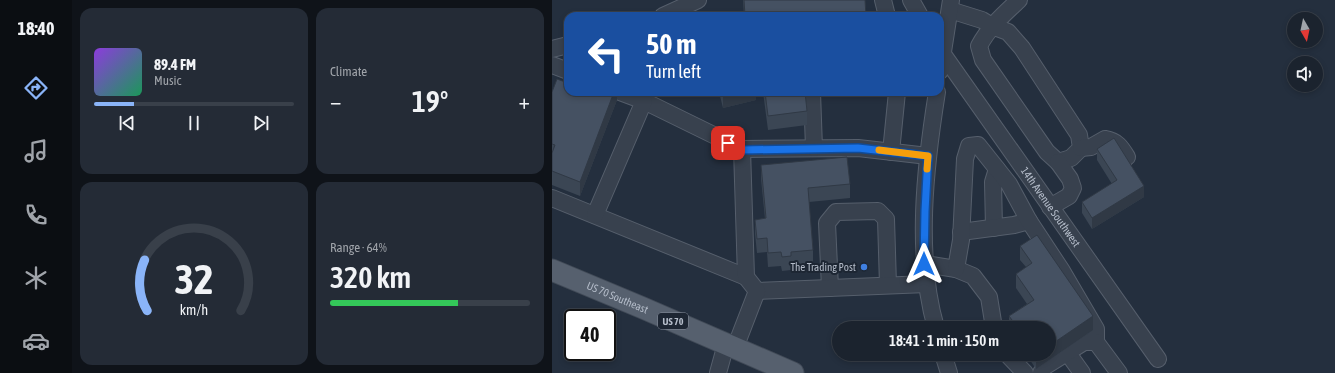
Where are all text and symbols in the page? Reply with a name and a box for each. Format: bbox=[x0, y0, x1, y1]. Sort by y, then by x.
north arrow bbox=[1287, 12, 1323, 48]
map controls bbox=[1287, 12, 1323, 92]
text: 18:40 bbox=[17, 18, 55, 39]
icon: left bbox=[580, 28, 632, 80]
text: 50 m bbox=[646, 28, 696, 60]
text: 89.4 FM bbox=[154, 56, 196, 73]
button: sound bbox=[1287, 56, 1323, 92]
text: Turn left bbox=[646, 61, 701, 82]
text: Climate bbox=[330, 64, 367, 79]
text: Music bbox=[154, 73, 181, 88]
icon: directions bbox=[22, 74, 50, 102]
text: 19° bbox=[412, 84, 448, 118]
text: − bbox=[330, 88, 341, 114]
text: + bbox=[519, 88, 530, 114]
icon: previous bbox=[116, 112, 138, 134]
icon: pause bbox=[183, 112, 205, 134]
icon: next bbox=[250, 112, 272, 134]
pin bbox=[711, 126, 745, 160]
icon: arrive bbox=[717, 132, 739, 154]
icon: music bbox=[22, 137, 50, 165]
street label: 14th Avenue Southwest bbox=[1019, 165, 1083, 249]
icon: phone bbox=[22, 201, 50, 229]
text: Range · 64% bbox=[330, 240, 387, 255]
position arrow bbox=[903, 243, 945, 285]
text: 32 bbox=[174, 255, 214, 303]
text: 320 km bbox=[330, 260, 411, 294]
place label: The Trading Post bbox=[790, 261, 856, 273]
marker: The Trading Post bbox=[859, 262, 869, 272]
icon: climate bbox=[22, 264, 50, 292]
street label: US 70 Southeast bbox=[585, 279, 650, 316]
text: km/h bbox=[180, 302, 208, 318]
speed limit sign: 40 bbox=[564, 309, 616, 361]
road number: US 70 bbox=[658, 313, 688, 329]
icon: car bbox=[22, 327, 50, 355]
text: 18:41 · 1 min · 150 m bbox=[889, 332, 999, 349]

